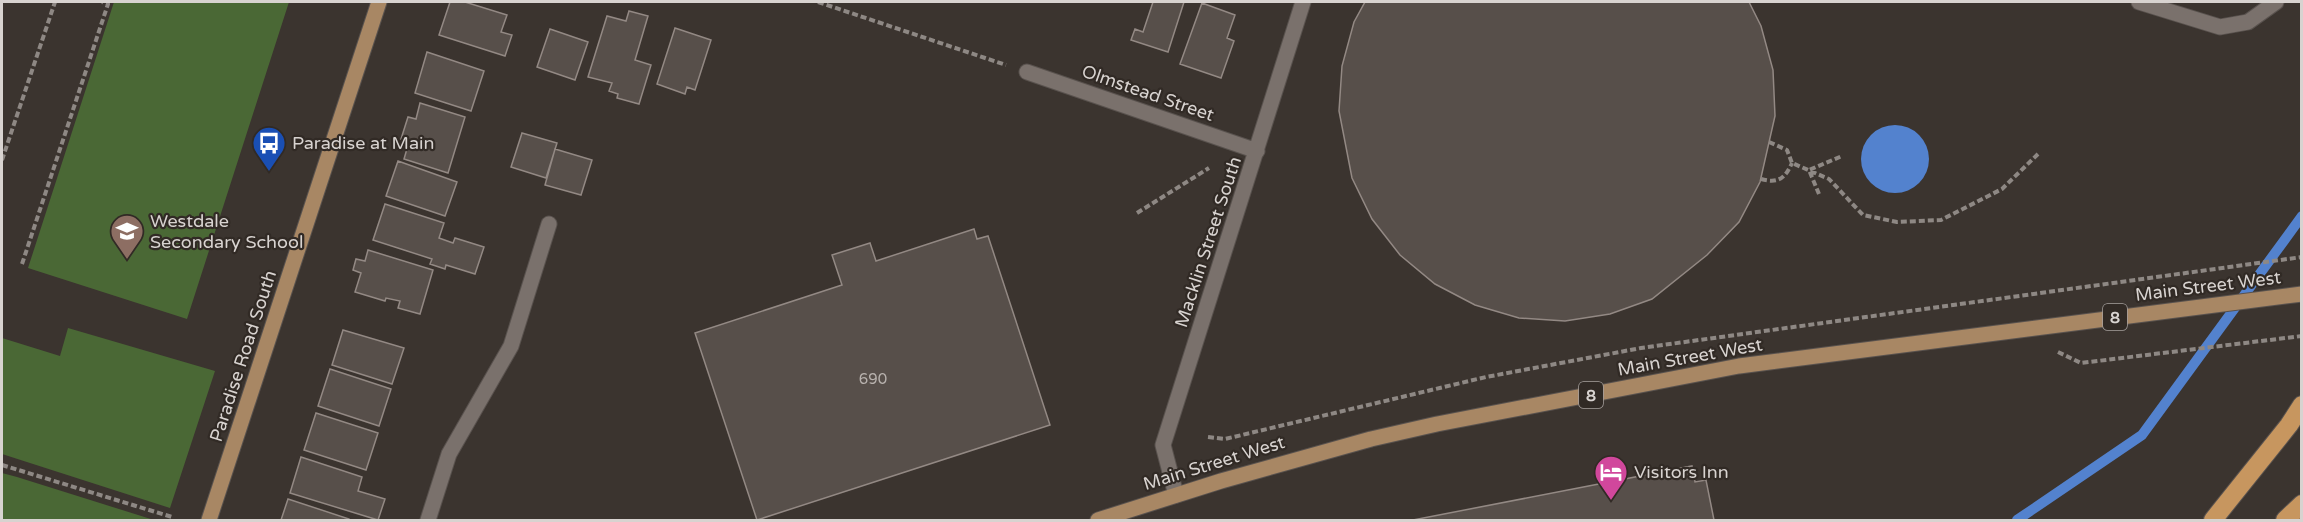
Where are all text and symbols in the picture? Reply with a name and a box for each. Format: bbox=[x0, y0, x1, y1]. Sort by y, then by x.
street label: Olmstead Street bbox=[1079, 60, 1217, 126]
bus stop icon: Paradise at Main bbox=[251, 125, 287, 172]
place label: Paradise at Main bbox=[292, 132, 435, 154]
street label: Macklin Street South bbox=[1170, 154, 1246, 330]
place label: Westdale Secondary School bbox=[150, 210, 303, 253]
school or university icon: Westdale Secondary School bbox=[109, 213, 145, 260]
street label: Main Street West bbox=[2134, 266, 2282, 306]
street label: Paradise Road South bbox=[205, 268, 281, 444]
road number: 8 bbox=[2103, 304, 2127, 330]
street label: Main Street West bbox=[1616, 333, 1764, 381]
house number: 690 bbox=[859, 370, 887, 388]
road number: 8 bbox=[1579, 382, 1603, 408]
street label: Main Street West bbox=[1141, 431, 1288, 495]
hotel icon: Visitors Inn bbox=[1593, 454, 1629, 501]
place label: Visitors Inn bbox=[1634, 461, 1729, 483]

